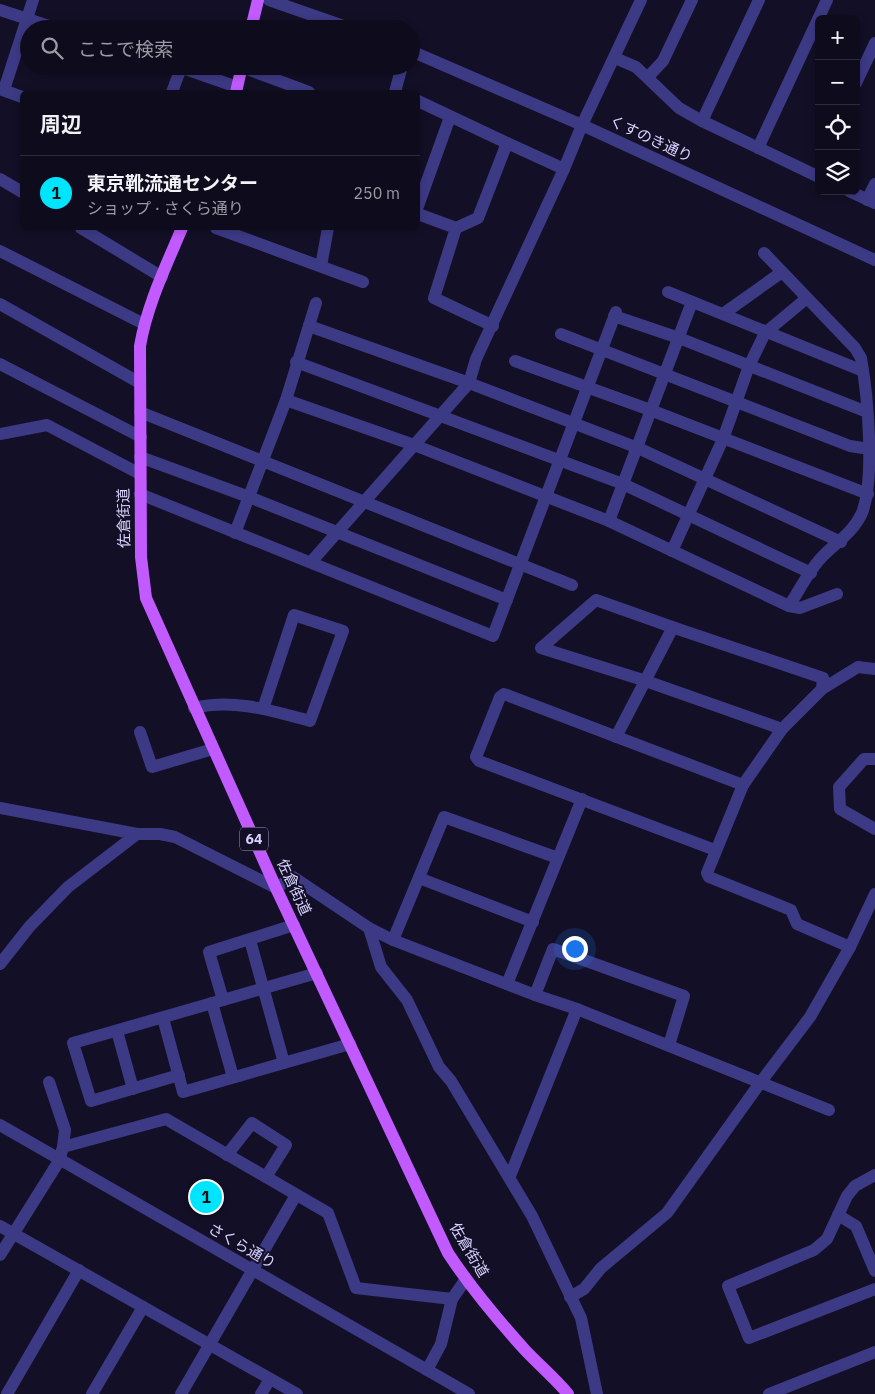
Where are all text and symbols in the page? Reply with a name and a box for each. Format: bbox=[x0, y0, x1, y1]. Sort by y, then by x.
map controls bbox=[815, 15, 860, 195]
button: + bbox=[815, 15, 860, 60]
search box bbox=[20, 20, 420, 75]
icon: search bbox=[38, 34, 66, 62]
text: ここで検索 bbox=[78, 37, 173, 61]
button: − bbox=[815, 60, 860, 105]
button: locate bbox=[815, 105, 860, 150]
text: 周辺 bbox=[40, 110, 82, 138]
street label: くすのき通り bbox=[607, 111, 696, 166]
button: layers bbox=[815, 150, 860, 195]
text: 東京靴流通センター bbox=[87, 171, 258, 195]
text: 1 bbox=[51, 183, 61, 203]
text: 250 m bbox=[353, 183, 400, 203]
text: ショップ · さくら通り bbox=[87, 198, 244, 218]
street label: 佐倉街道 bbox=[113, 488, 134, 548]
road number: 64 bbox=[240, 828, 268, 851]
street label: 佐倉街道 bbox=[273, 856, 316, 918]
your location bbox=[562, 936, 588, 962]
pin: 1 bbox=[190, 1178, 222, 1216]
street label: さくら通り bbox=[205, 1219, 279, 1273]
street label: 佐倉街道 bbox=[446, 1219, 493, 1280]

